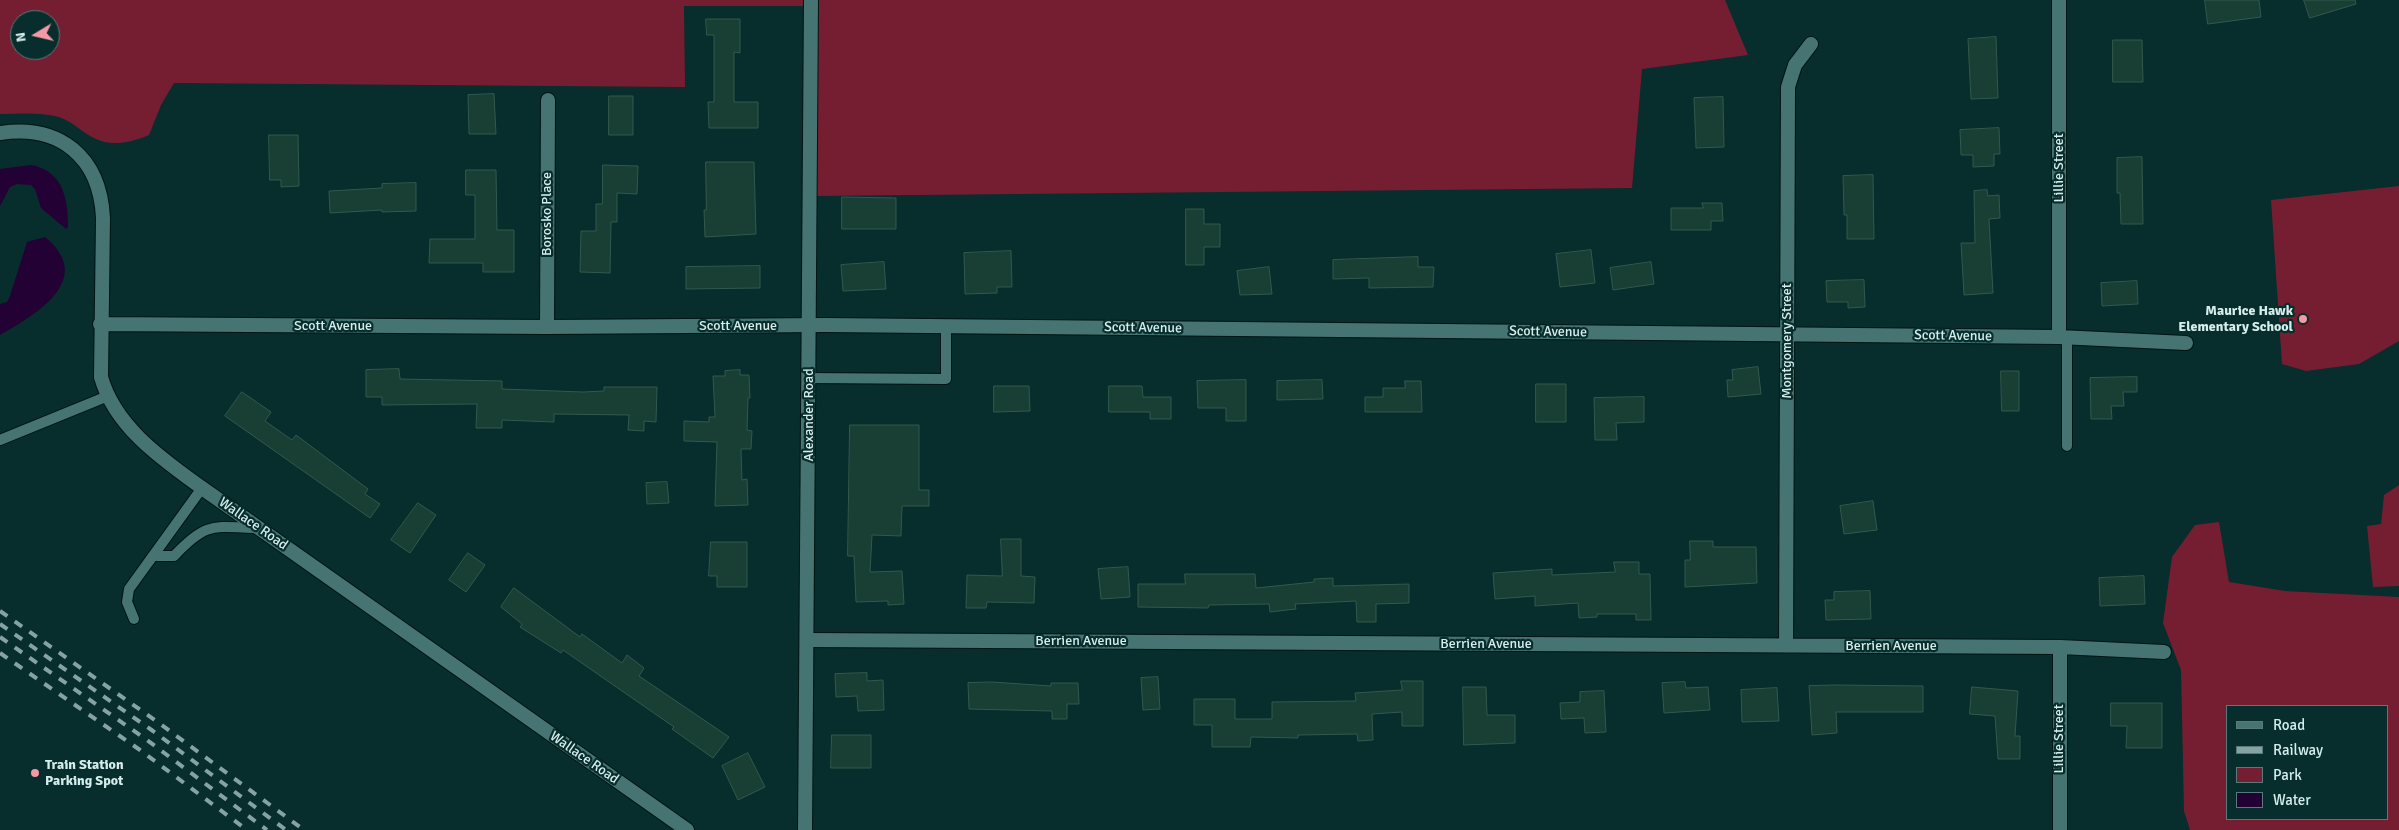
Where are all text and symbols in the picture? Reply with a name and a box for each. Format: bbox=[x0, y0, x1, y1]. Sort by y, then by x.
north arrow bbox=[10, 10, 60, 60]
text: N bbox=[12, 31, 30, 43]
street label: Lillie Street bbox=[2051, 133, 2067, 203]
street label: Borosko Place bbox=[539, 172, 555, 256]
street label: Montgomery Street bbox=[1779, 283, 1795, 399]
place label: Maurice Hawk Elementary School bbox=[2178, 303, 2293, 336]
marker: Maurice Hawk Elementary School bbox=[2297, 313, 2309, 325]
street label: Scott Avenue bbox=[294, 318, 372, 334]
street label: Scott Avenue bbox=[699, 318, 777, 334]
street label: Scott Avenue bbox=[1104, 319, 1182, 337]
street label: Scott Avenue bbox=[1509, 323, 1587, 341]
street label: Scott Avenue bbox=[1914, 327, 1992, 345]
street label: Alexander Road bbox=[801, 368, 817, 462]
street label: Wallace Road bbox=[215, 494, 291, 554]
street label: Berrien Avenue bbox=[1035, 633, 1127, 649]
street label: Berrien Avenue bbox=[1440, 636, 1532, 652]
street label: Berrien Avenue bbox=[1845, 638, 1937, 654]
street label: Lillie Street bbox=[2051, 704, 2067, 774]
legend bbox=[2226, 705, 2389, 820]
text: Road bbox=[2273, 716, 2305, 734]
street label: Wallace Road bbox=[546, 728, 622, 788]
text: Railway bbox=[2273, 741, 2323, 759]
place label: Train Station Parking Spot bbox=[45, 757, 124, 790]
text: Park bbox=[2273, 766, 2302, 784]
marker: Train Station Parking Spot bbox=[29, 767, 41, 779]
text: Water bbox=[2273, 791, 2311, 809]

